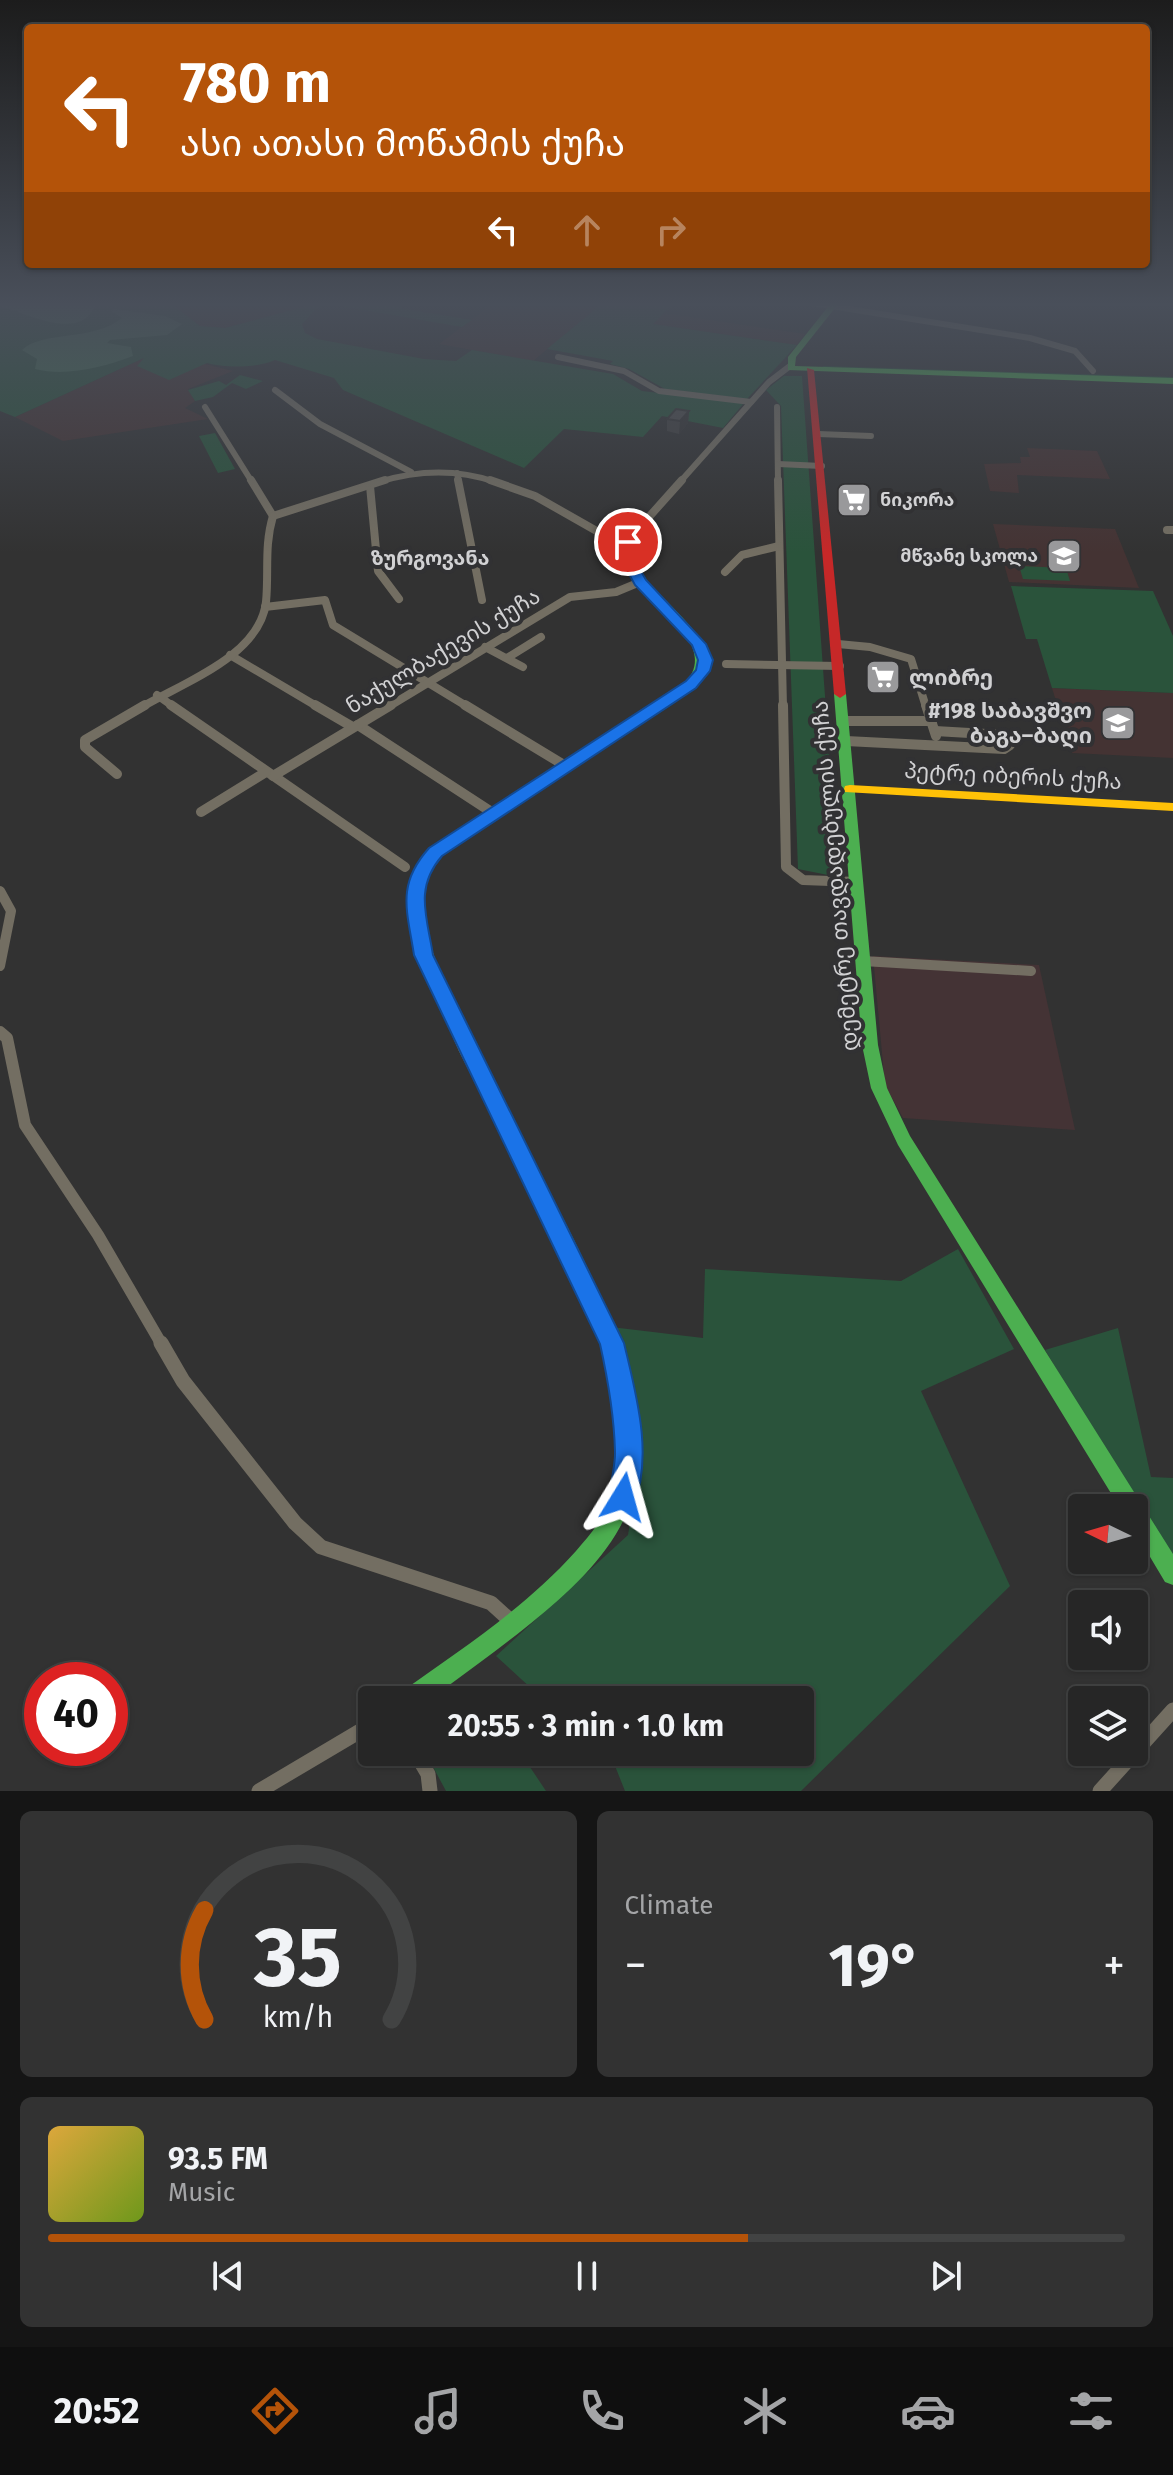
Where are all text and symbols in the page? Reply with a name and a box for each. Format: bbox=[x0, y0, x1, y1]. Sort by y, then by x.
text: 780 m bbox=[180, 50, 331, 117]
icon: left bbox=[48, 56, 152, 160]
text: ასი ათასი მოწამის ქუჩა bbox=[180, 122, 625, 166]
icon: left bbox=[481, 208, 525, 252]
icon: ahead bbox=[565, 208, 609, 252]
icon: right bbox=[649, 208, 693, 252]
supermarket icon: ნიკორა bbox=[835, 481, 873, 519]
place label: ნიკორა bbox=[880, 489, 954, 511]
pin bbox=[594, 508, 662, 576]
icon: arrive bbox=[606, 520, 650, 564]
school or university icon: მწვანე სკოლა bbox=[1045, 537, 1083, 575]
place label: მწვანე სკოლა bbox=[900, 545, 1038, 567]
district label: ზურგოვანა bbox=[371, 546, 489, 570]
street label: ნაქულბაქევის ქუჩა bbox=[341, 582, 545, 720]
supermarket icon: ლიბრე bbox=[864, 658, 902, 696]
place label: ლიბრე bbox=[909, 664, 993, 691]
place label: #198 საბავშვო ბაგა–ბაღი bbox=[928, 697, 1092, 749]
street label: დემეტრე თავდადებულის ქუჩა bbox=[806, 700, 864, 1052]
school or university icon: #198 საბავშვო ბაგა–ბაღი bbox=[1099, 704, 1137, 742]
street label: პეტრე იბერის ქუჩა bbox=[904, 757, 1122, 795]
position arrow bbox=[581, 1455, 665, 1539]
north arrow bbox=[1068, 1494, 1148, 1574]
map controls bbox=[1068, 1494, 1148, 1766]
button: sound bbox=[1068, 1590, 1148, 1670]
speed limit sign: 40 bbox=[24, 1662, 128, 1766]
button: layers bbox=[1068, 1686, 1148, 1766]
text: 20:55 · 3 min · 1.0 km bbox=[448, 1708, 724, 1744]
text: Climate bbox=[625, 1890, 713, 1921]
text: 35 bbox=[253, 1908, 342, 2008]
text: 19° bbox=[828, 1930, 921, 2002]
text: − bbox=[625, 1939, 647, 1992]
text: + bbox=[1103, 1939, 1125, 1992]
text: km/h bbox=[263, 2000, 334, 2035]
text: 93.5 FM bbox=[168, 2141, 268, 2177]
text: Music bbox=[168, 2177, 235, 2208]
icon: previous bbox=[206, 2254, 250, 2298]
icon: pause bbox=[565, 2254, 609, 2298]
icon: next bbox=[924, 2254, 968, 2298]
icon: directions bbox=[247, 2383, 303, 2439]
icon: music bbox=[410, 2383, 466, 2439]
icon: phone bbox=[574, 2383, 630, 2439]
icon: climate bbox=[737, 2383, 793, 2439]
icon: car bbox=[900, 2383, 956, 2439]
icon: filters bbox=[1063, 2383, 1119, 2439]
text: 20:52 bbox=[54, 2389, 140, 2433]

